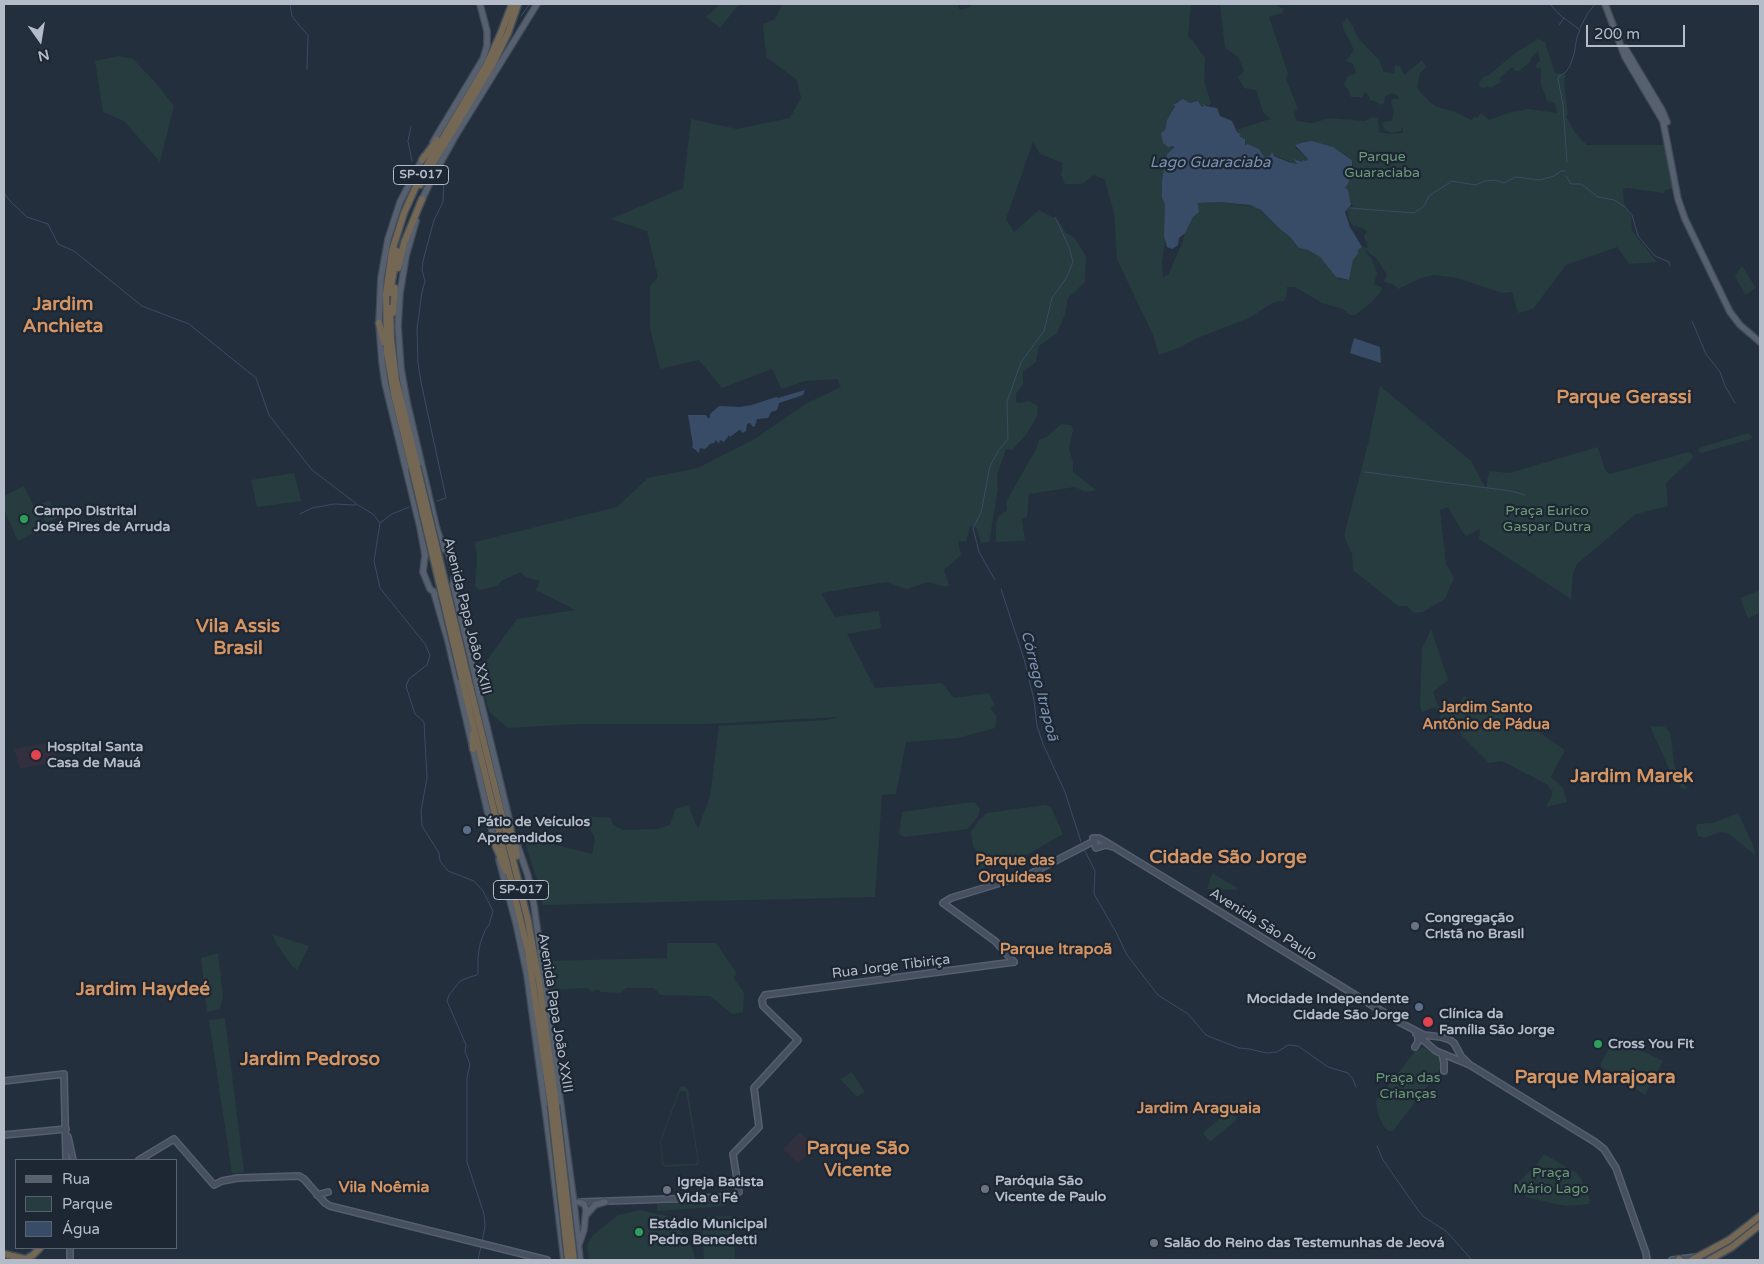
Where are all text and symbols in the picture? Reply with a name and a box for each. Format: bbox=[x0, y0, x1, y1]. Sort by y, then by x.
north arrow bbox=[15, 15, 65, 65]
scale bar bbox=[1589, 15, 1688, 47]
text: 200 m bbox=[1594, 25, 1640, 43]
text: N bbox=[36, 46, 51, 65]
park label: Parque Guaraciaba bbox=[1344, 149, 1420, 182]
water label: Lago Guaraciaba bbox=[1150, 154, 1270, 172]
road number: SP-017 bbox=[394, 166, 448, 184]
district label: Jardim Anchieta bbox=[23, 294, 103, 338]
district label: Parque Gerassi bbox=[1556, 387, 1692, 409]
place label: Campo Distrital José Pires de Arruda bbox=[34, 503, 170, 536]
park label: Praça Eurico Gaspar Dutra bbox=[1503, 503, 1591, 536]
marker: Campo Distrital José Pires de Arruda bbox=[18, 513, 30, 525]
street label: Avenida Papa João XXIII bbox=[439, 536, 495, 696]
district label: Vila Assis Brasil bbox=[196, 616, 280, 660]
water label: Córrego Itrapoã bbox=[1017, 629, 1061, 743]
district label: Jardim Santo Antônio de Pádua bbox=[1422, 699, 1550, 734]
place label: Hospital Santa Casa de Mauá bbox=[47, 739, 143, 772]
marker: Hospital Santa Casa de Mauá bbox=[29, 748, 43, 762]
district label: Jardim Marek bbox=[1571, 766, 1693, 788]
place label: Pátio de Veículos Apreendidos bbox=[477, 814, 590, 846]
marker: Pátio de Veículos Apreendidos bbox=[461, 824, 473, 836]
district label: Cidade São Jorge bbox=[1149, 847, 1307, 869]
district label: Parque das Orquídeas bbox=[975, 852, 1055, 887]
road number: SP-017 bbox=[494, 880, 548, 900]
street label: Avenida São Paulo bbox=[1206, 885, 1320, 965]
place label: Congregação Cristã no Brasil bbox=[1425, 910, 1524, 942]
marker: Congregação Cristã no Brasil bbox=[1409, 920, 1421, 932]
street label: Avenida Papa João XXIII bbox=[534, 932, 576, 1094]
district label: Parque Itrapoã bbox=[1000, 940, 1112, 960]
street label: Rua Jorge Tibiriça bbox=[831, 951, 951, 983]
district label: Jardim Haydeé bbox=[76, 979, 210, 1001]
place label: Mocidade Independente Cidade São Jorge bbox=[1246, 991, 1409, 1024]
marker: Mocidade Independente Cidade São Jorge bbox=[1413, 1001, 1425, 1013]
place label: Clínica da Família São Jorge bbox=[1439, 1006, 1555, 1038]
marker: Clínica da Família São Jorge bbox=[1421, 1015, 1435, 1029]
place label: Cross You Fit bbox=[1608, 1036, 1694, 1052]
marker: Cross You Fit bbox=[1592, 1038, 1604, 1050]
district label: Jardim Pedroso bbox=[240, 1049, 380, 1071]
district label: Parque Marajoara bbox=[1514, 1067, 1676, 1089]
park label: Praça das Crianças bbox=[1376, 1070, 1440, 1102]
district label: Jardim Araguaia bbox=[1137, 1099, 1261, 1119]
district label: Parque São Vicente bbox=[806, 1138, 910, 1182]
legend bbox=[15, 1159, 178, 1249]
park label: Praça Mário Lago bbox=[1513, 1165, 1589, 1198]
text: Rua bbox=[62, 1170, 90, 1188]
place label: Paróquia São Vicente de Paulo bbox=[995, 1173, 1106, 1206]
place label: Igreja Batista Vida e Fé bbox=[677, 1174, 764, 1206]
district label: Vila Noêmia bbox=[338, 1178, 430, 1198]
marker: Paróquia São Vicente de Paulo bbox=[979, 1183, 991, 1195]
marker: Igreja Batista Vida e Fé bbox=[661, 1184, 673, 1196]
text: Parque bbox=[62, 1195, 113, 1213]
place label: Estádio Municipal Pedro Benedetti bbox=[649, 1216, 767, 1248]
text: Água bbox=[62, 1220, 100, 1238]
marker: Estádio Municipal Pedro Benedetti bbox=[633, 1226, 645, 1238]
place label: Salão do Reino das Testemunhas de Jeová bbox=[1164, 1235, 1445, 1251]
marker: Salão do Reino das Testemunhas de Jeová bbox=[1148, 1237, 1160, 1249]

